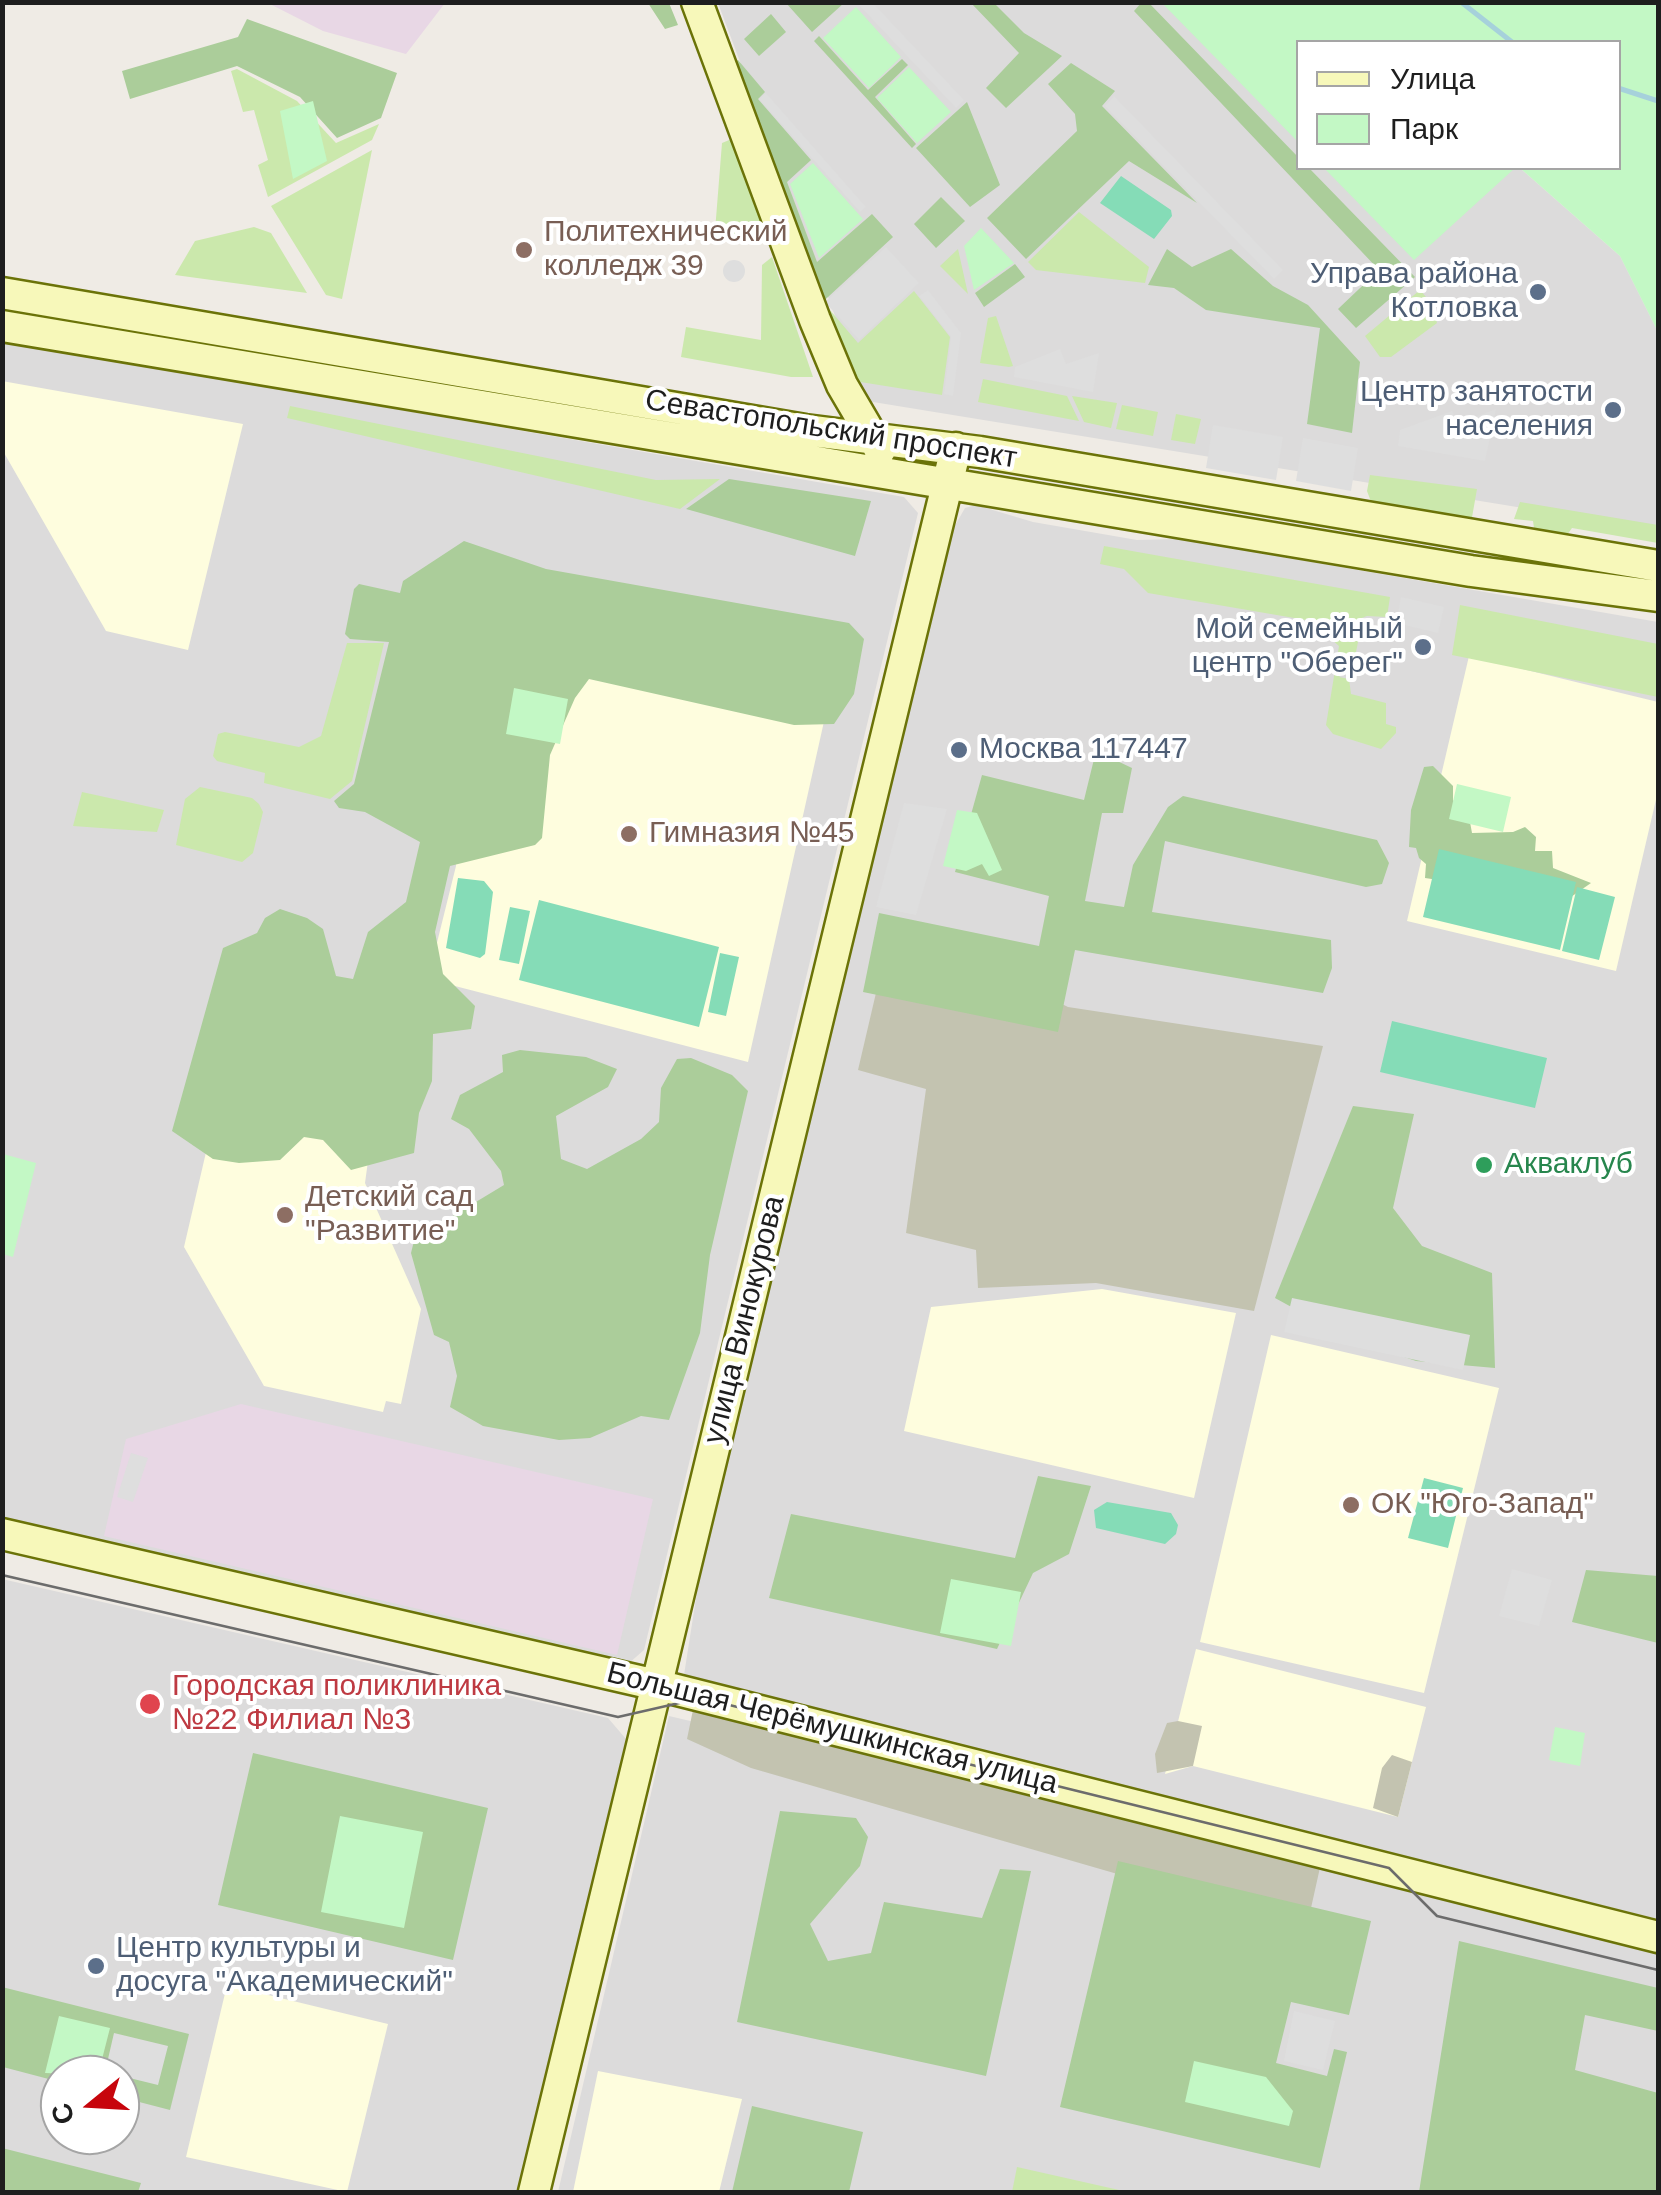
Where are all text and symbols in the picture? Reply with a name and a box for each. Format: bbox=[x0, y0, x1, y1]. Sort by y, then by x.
legend bbox=[1296, 40, 1621, 170]
text: Улица bbox=[1390, 62, 1475, 95]
text: Парк bbox=[1390, 112, 1458, 145]
place label: Политехнический колледж 39 bbox=[544, 215, 788, 286]
marker: Политехнический колледж 39 bbox=[513, 239, 535, 261]
place label: Управа района Котловка bbox=[1310, 257, 1518, 328]
marker: Управа района Котловка bbox=[1527, 281, 1549, 303]
place label: Центр занятости населения bbox=[1360, 375, 1593, 446]
street label: Севастопольский проспект bbox=[643, 383, 1019, 477]
marker: Центр занятости населения bbox=[1602, 399, 1624, 421]
place label: Мой семейный центр "Оберег" bbox=[1192, 612, 1403, 682]
marker: Мой семейный центр "Оберег" bbox=[1412, 636, 1434, 658]
place label: Москва 117447 bbox=[979, 732, 1188, 768]
marker: Москва 117447 bbox=[948, 739, 970, 761]
place label: Гимназия №45 bbox=[649, 816, 855, 852]
marker: Гимназия №45 bbox=[618, 823, 640, 845]
place label: Акваклуб bbox=[1504, 1147, 1633, 1183]
marker: Акваклуб bbox=[1473, 1154, 1495, 1176]
place label: Детский сад "Развитие" bbox=[305, 1180, 474, 1250]
street label: улица Винокурова bbox=[697, 1192, 793, 1448]
marker: Детский сад "Развитие" bbox=[274, 1204, 296, 1226]
place label: ОК "Юго-Запад" bbox=[1371, 1487, 1594, 1523]
marker: ОК "Юго-Запад" bbox=[1340, 1494, 1362, 1516]
street label: Большая Черёмушкинская улица bbox=[603, 1656, 1061, 1802]
place label: Городская поликлиника №22 Филиал №3 bbox=[172, 1669, 501, 1740]
marker: Городская поликлиника №22 Филиал №3 bbox=[137, 1691, 163, 1717]
place label: Центр культуры и досуга "Академический" bbox=[116, 1931, 453, 2002]
marker: Центр культуры и досуга "Академический" bbox=[85, 1955, 107, 1977]
north arrow bbox=[40, 2055, 140, 2155]
text: С bbox=[45, 2099, 81, 2128]

